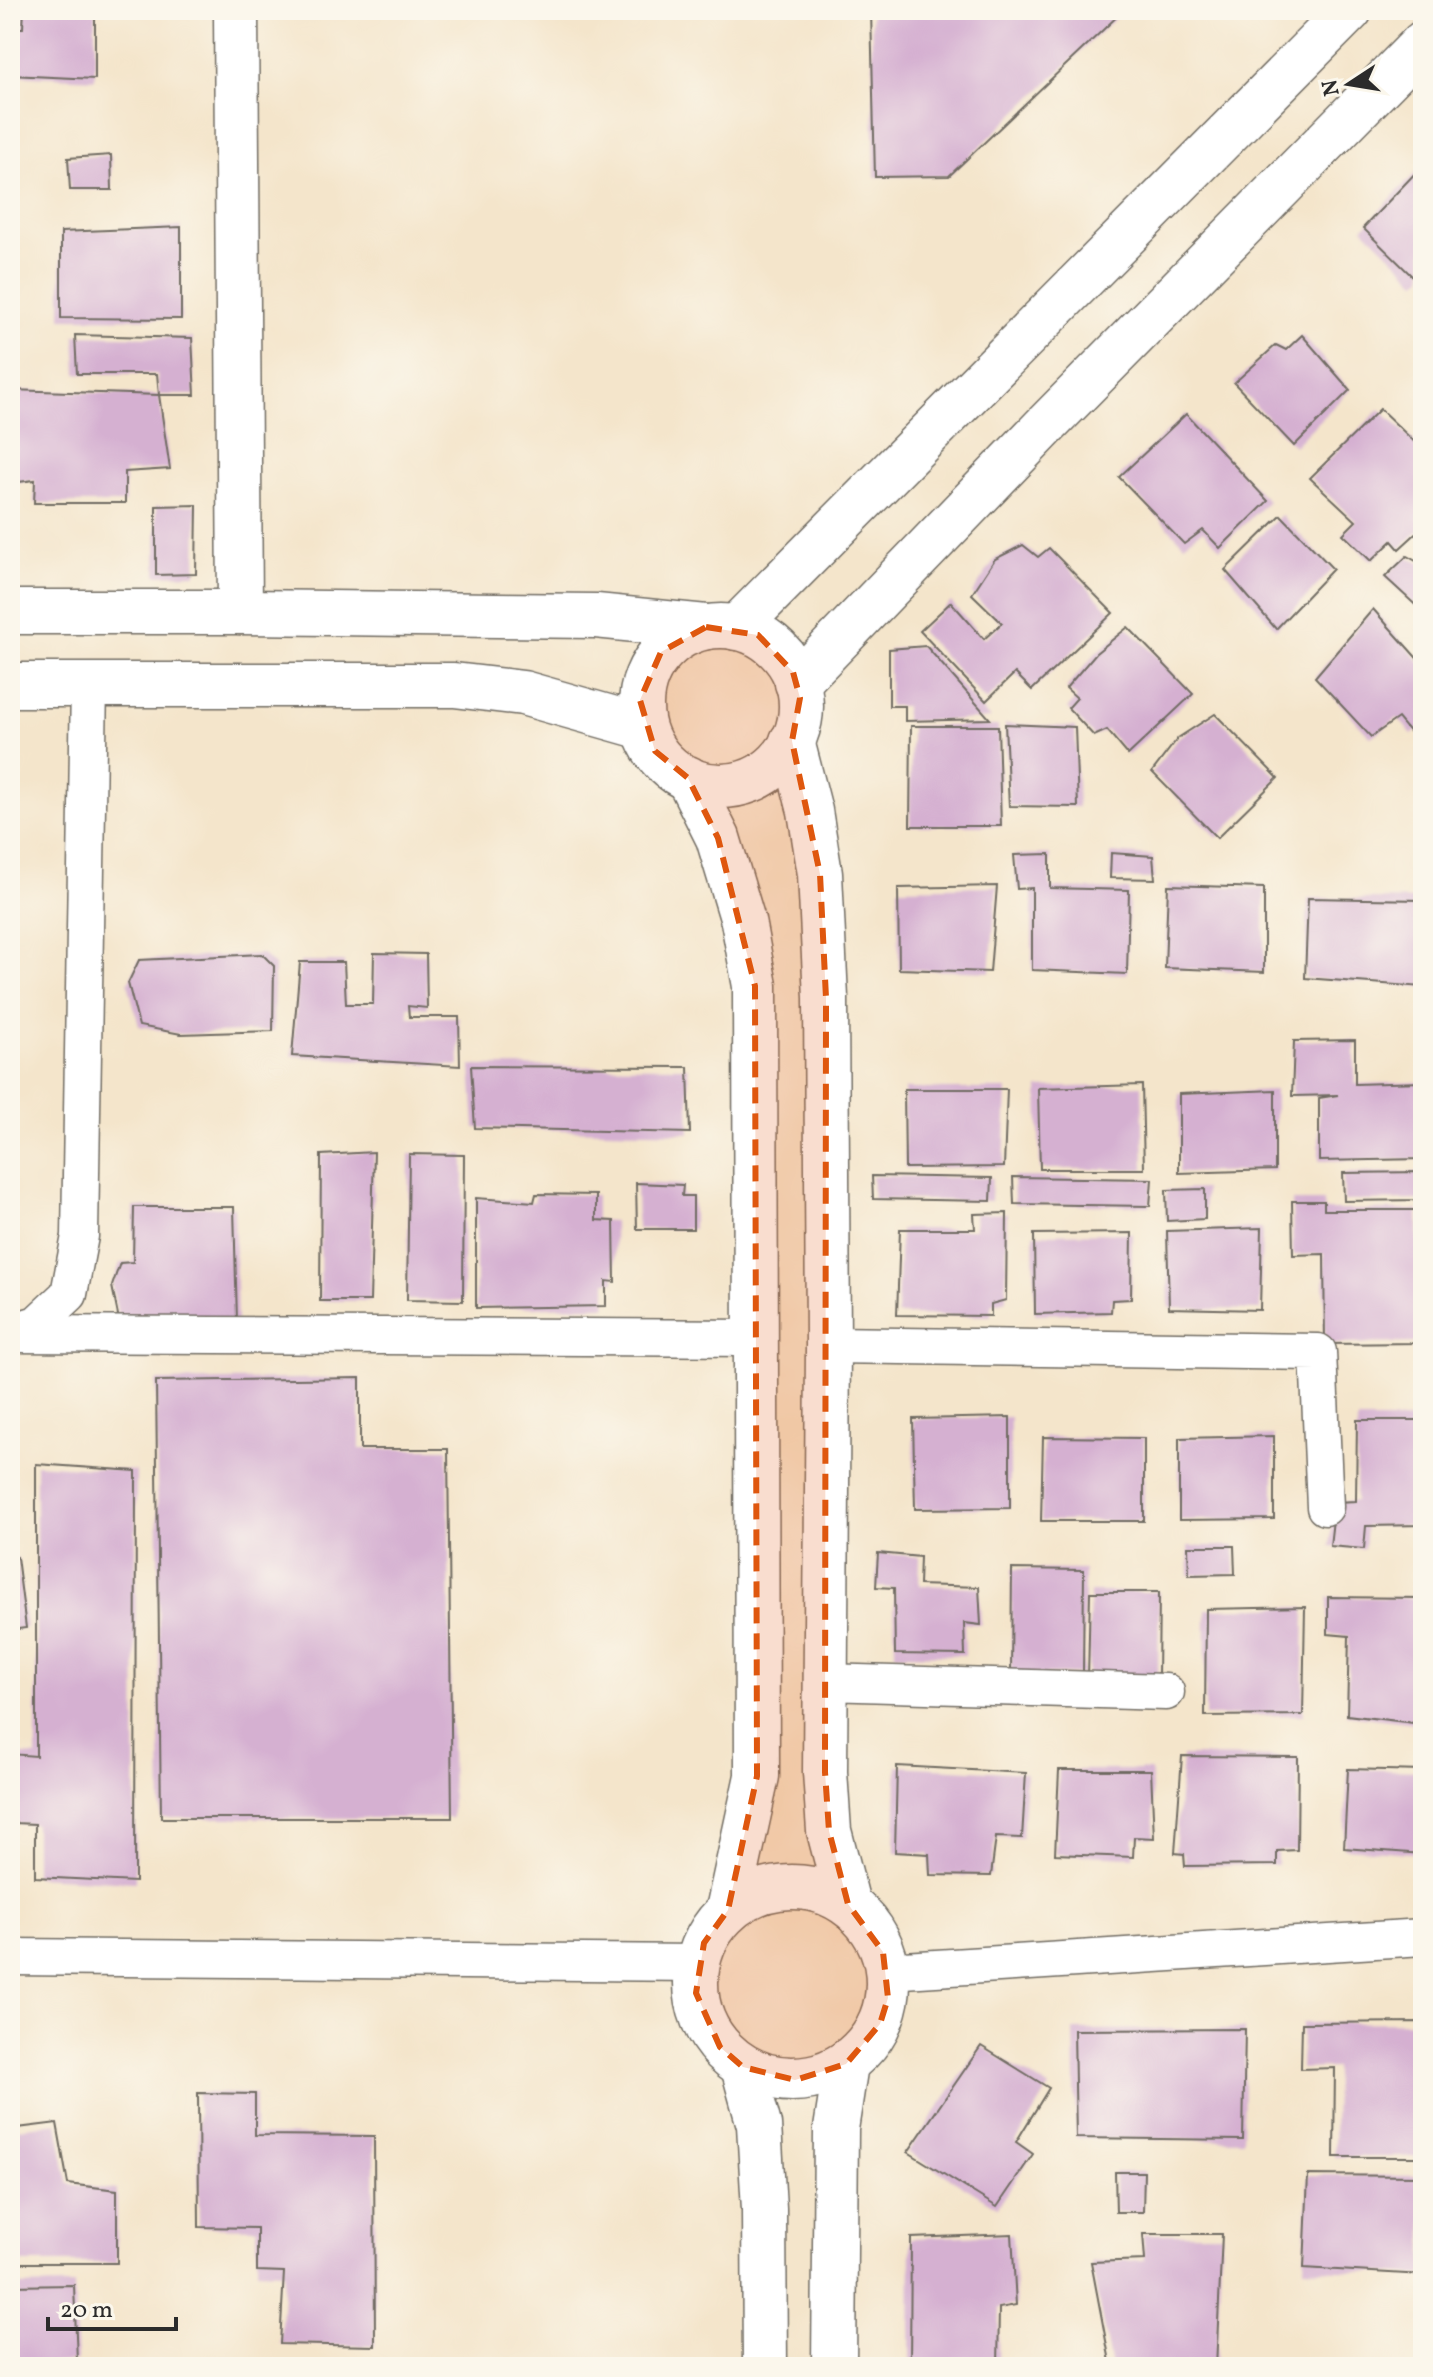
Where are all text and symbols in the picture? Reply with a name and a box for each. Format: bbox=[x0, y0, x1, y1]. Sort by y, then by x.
north arrow bbox=[1309, 44, 1389, 124]
text: N bbox=[1315, 77, 1349, 99]
scale bar bbox=[48, 2281, 176, 2331]
text: 20 m bbox=[60, 2294, 113, 2328]

